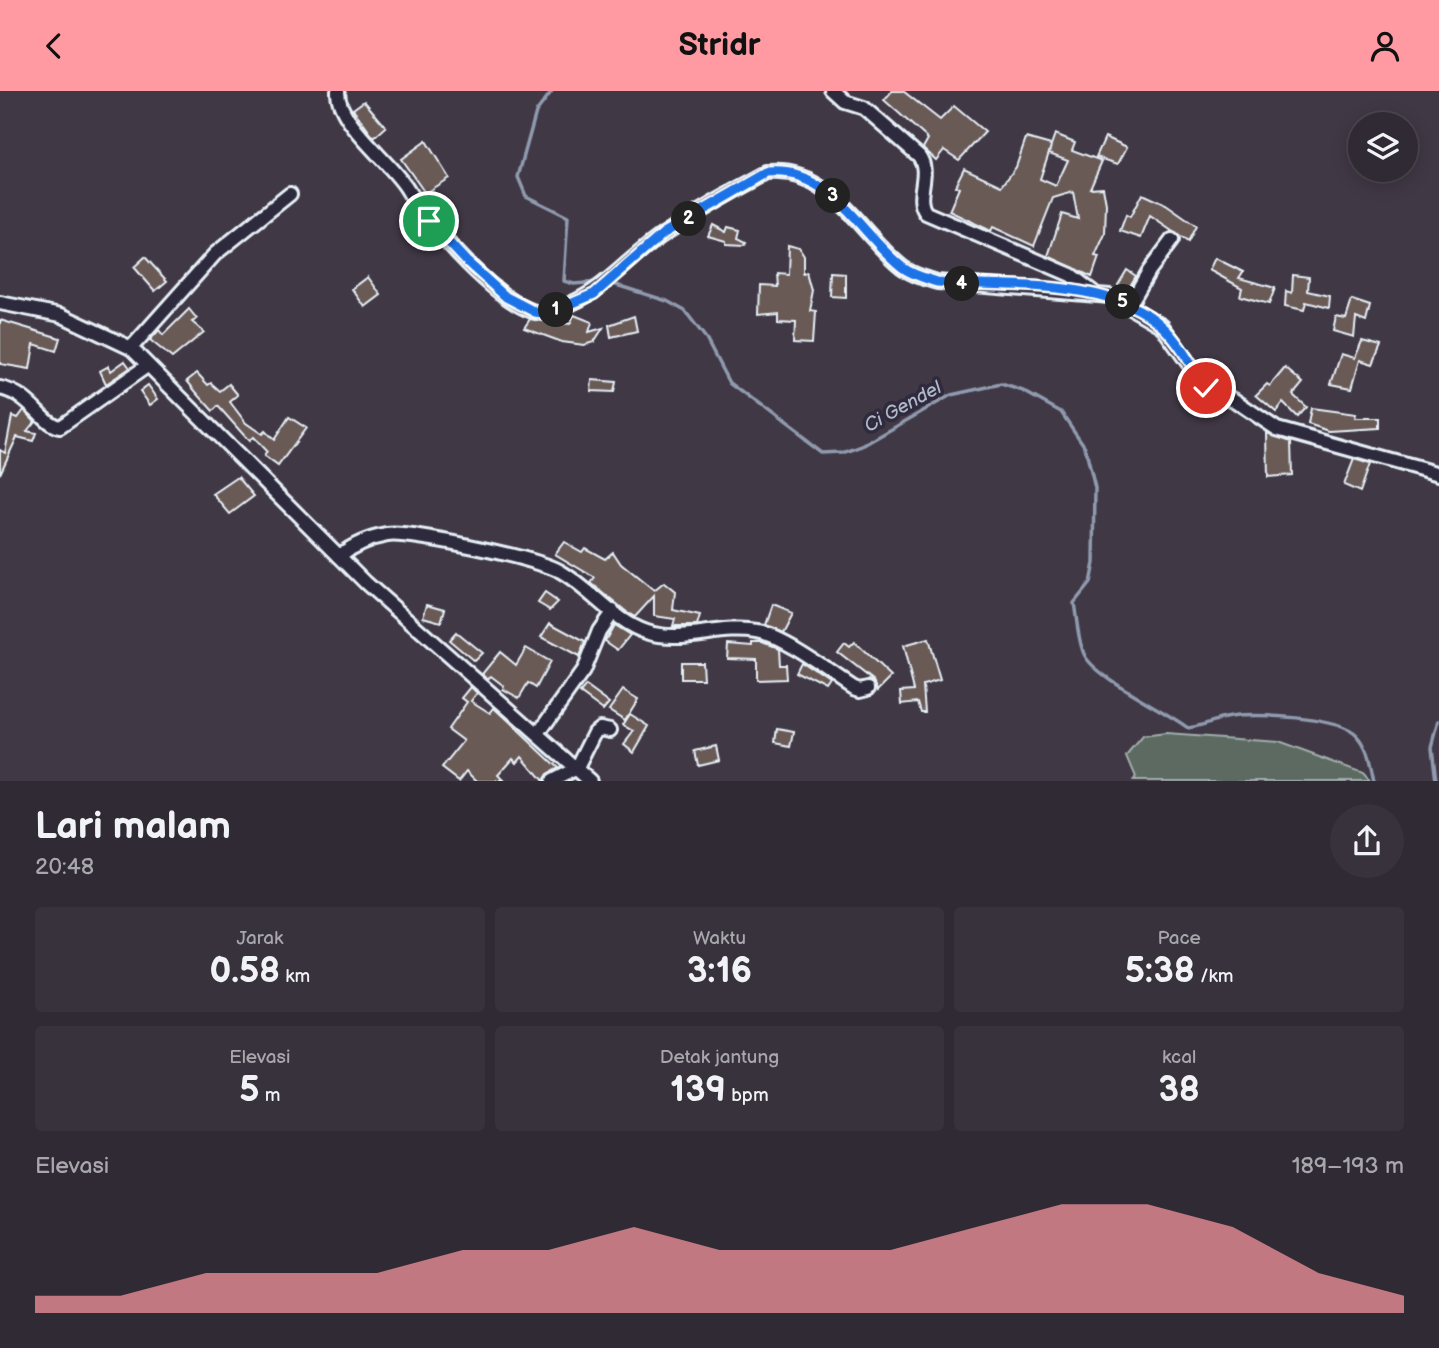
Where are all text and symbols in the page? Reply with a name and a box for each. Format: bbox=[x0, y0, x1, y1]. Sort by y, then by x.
text: Stridr bbox=[678, 26, 761, 65]
icon: back bbox=[35, 27, 73, 65]
icon: person bbox=[1366, 27, 1404, 65]
map controls bbox=[1348, 112, 1418, 182]
button: layers bbox=[1348, 112, 1418, 182]
pin: 3 bbox=[816, 179, 850, 213]
text: 3 bbox=[827, 184, 838, 207]
pin bbox=[399, 191, 459, 251]
pin: 2 bbox=[672, 201, 706, 237]
icon: arrive bbox=[410, 202, 448, 240]
text: 2 bbox=[683, 207, 694, 230]
pin: 4 bbox=[944, 267, 979, 301]
text: 4 bbox=[956, 272, 967, 295]
pin: 5 bbox=[1106, 285, 1140, 319]
text: 5 bbox=[1117, 290, 1128, 313]
pin: 1 bbox=[538, 293, 574, 327]
text: 1 bbox=[552, 298, 560, 321]
pin bbox=[1176, 358, 1236, 418]
icon: check bbox=[1187, 369, 1225, 407]
water label: Ci Gendel bbox=[860, 376, 946, 438]
text: Lari malam bbox=[35, 804, 231, 849]
button: share bbox=[1330, 804, 1404, 878]
text: 20:48 bbox=[35, 853, 94, 881]
text: Jarak bbox=[236, 927, 283, 950]
text: Waktu bbox=[693, 927, 746, 950]
text: Pace bbox=[1157, 927, 1201, 950]
text: 0.58 bbox=[209, 950, 280, 993]
text: 3:16 bbox=[687, 950, 752, 993]
text: 5:38 bbox=[1125, 950, 1195, 993]
text: km bbox=[280, 965, 310, 988]
text: /km bbox=[1195, 965, 1234, 988]
text: Elevasi bbox=[229, 1046, 290, 1069]
text: Detak jantung bbox=[660, 1046, 779, 1069]
text: kcal bbox=[1162, 1046, 1196, 1069]
text: 5 bbox=[239, 1069, 260, 1112]
text: 139 bbox=[670, 1069, 726, 1112]
text: 38 bbox=[1158, 1069, 1200, 1112]
text: m bbox=[260, 1084, 280, 1107]
text: bpm bbox=[726, 1084, 769, 1107]
text: Elevasi bbox=[35, 1152, 109, 1180]
text: 189–193 m bbox=[1292, 1152, 1404, 1180]

